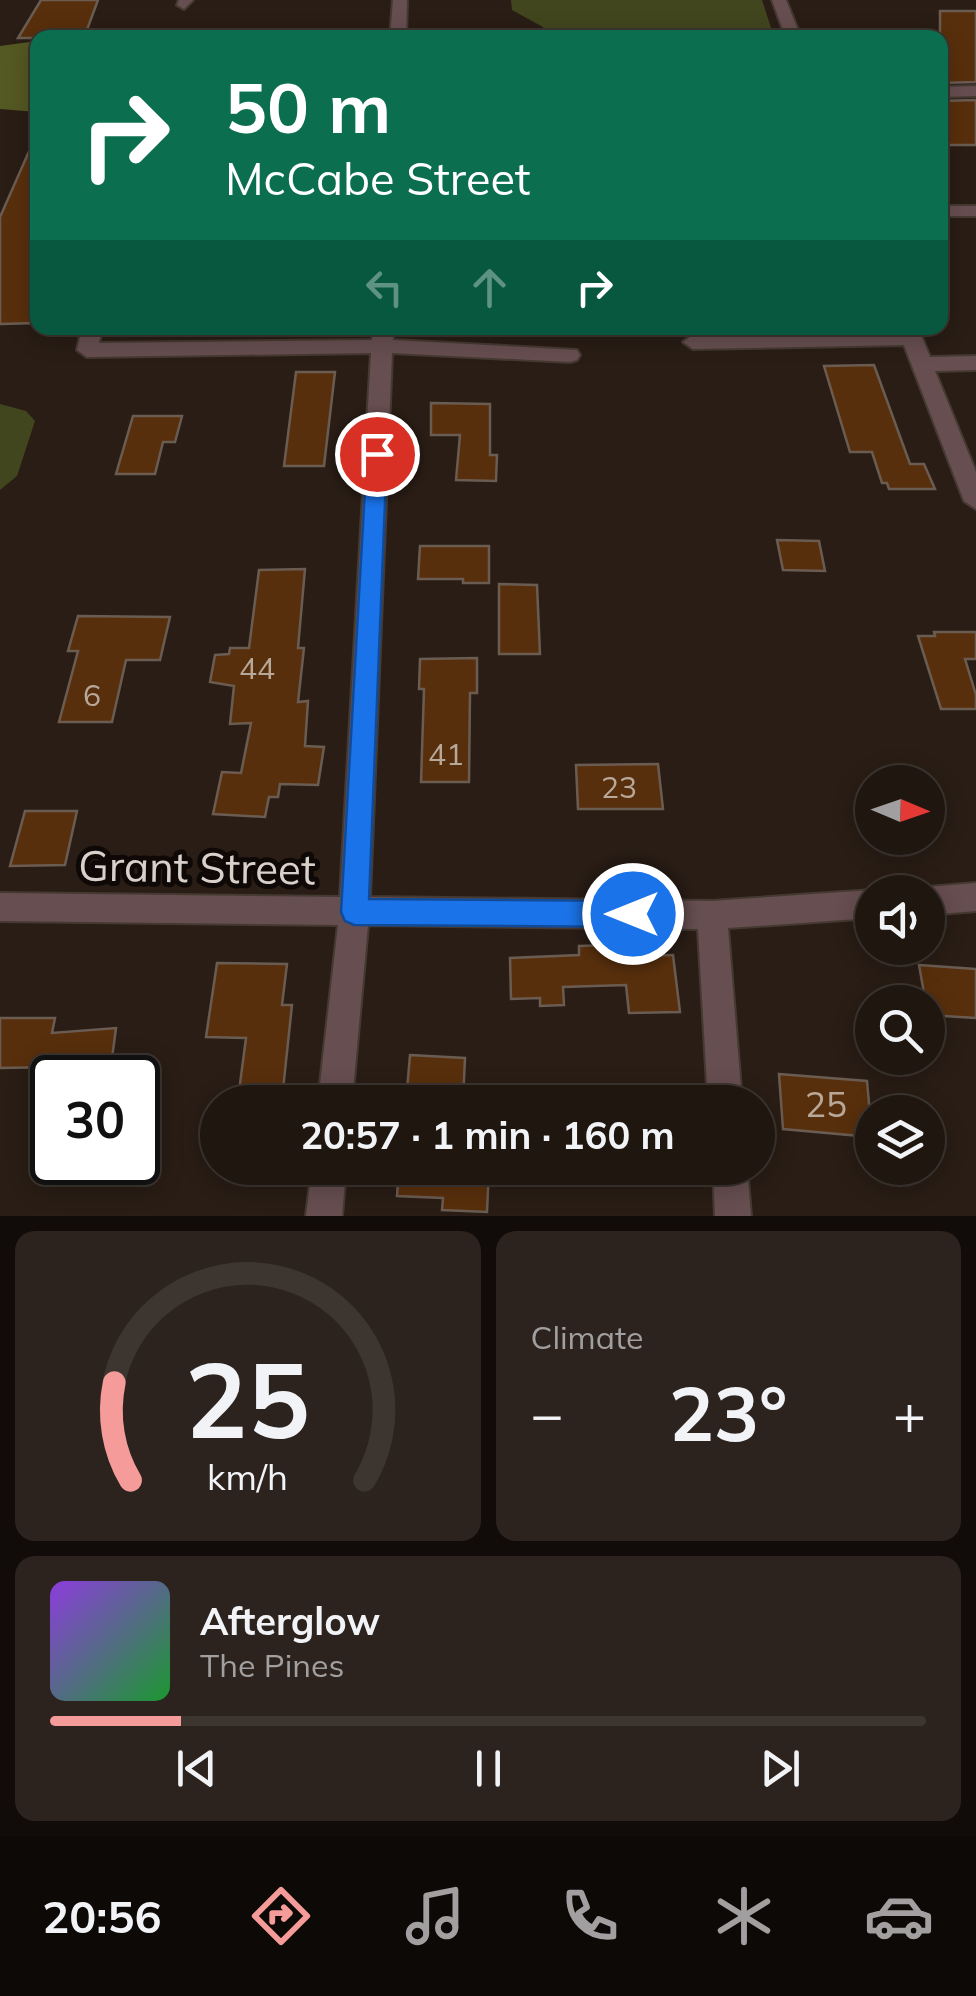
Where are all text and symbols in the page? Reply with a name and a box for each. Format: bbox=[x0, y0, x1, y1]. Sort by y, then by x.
text: 50 m bbox=[225, 63, 391, 151]
icon: right bbox=[60, 70, 190, 200]
text: McCabe Street bbox=[225, 150, 531, 206]
icon: left bbox=[357, 260, 412, 315]
icon: ahead bbox=[462, 260, 517, 315]
icon: right bbox=[567, 260, 622, 315]
pin bbox=[335, 412, 420, 497]
icon: arrive bbox=[350, 427, 405, 482]
house number: 44 bbox=[239, 649, 275, 687]
house number: 6 bbox=[83, 676, 101, 714]
house number: 41 bbox=[428, 735, 464, 773]
north arrow bbox=[855, 765, 945, 855]
map controls bbox=[855, 765, 945, 1185]
house number: 23 bbox=[601, 768, 637, 806]
street label: Grant Street bbox=[78, 838, 316, 896]
position arrow bbox=[581, 862, 685, 966]
button: sound bbox=[855, 875, 945, 965]
button: search bbox=[855, 985, 945, 1075]
speed limit sign: 30 bbox=[30, 1055, 160, 1185]
house number: 25 bbox=[805, 1082, 847, 1126]
button: layers bbox=[855, 1095, 945, 1185]
text: 20:57 · 1 min · 160 m bbox=[300, 1111, 675, 1159]
text: Climate bbox=[531, 1317, 643, 1357]
text: 25 bbox=[185, 1333, 310, 1464]
text: 23° bbox=[669, 1366, 787, 1460]
text: − bbox=[531, 1379, 564, 1448]
text: + bbox=[893, 1379, 926, 1448]
text: km/h bbox=[207, 1454, 288, 1499]
text: Afterglow bbox=[200, 1597, 380, 1645]
text: The Pines bbox=[200, 1645, 344, 1685]
icon: previous bbox=[169, 1741, 224, 1796]
icon: pause bbox=[461, 1741, 516, 1796]
icon: next bbox=[753, 1741, 808, 1796]
icon: directions bbox=[246, 1881, 316, 1951]
icon: music bbox=[400, 1881, 470, 1951]
icon: phone bbox=[555, 1881, 625, 1951]
icon: climate bbox=[709, 1881, 779, 1951]
icon: car bbox=[864, 1881, 934, 1951]
text: 20:56 bbox=[42, 1888, 161, 1944]

